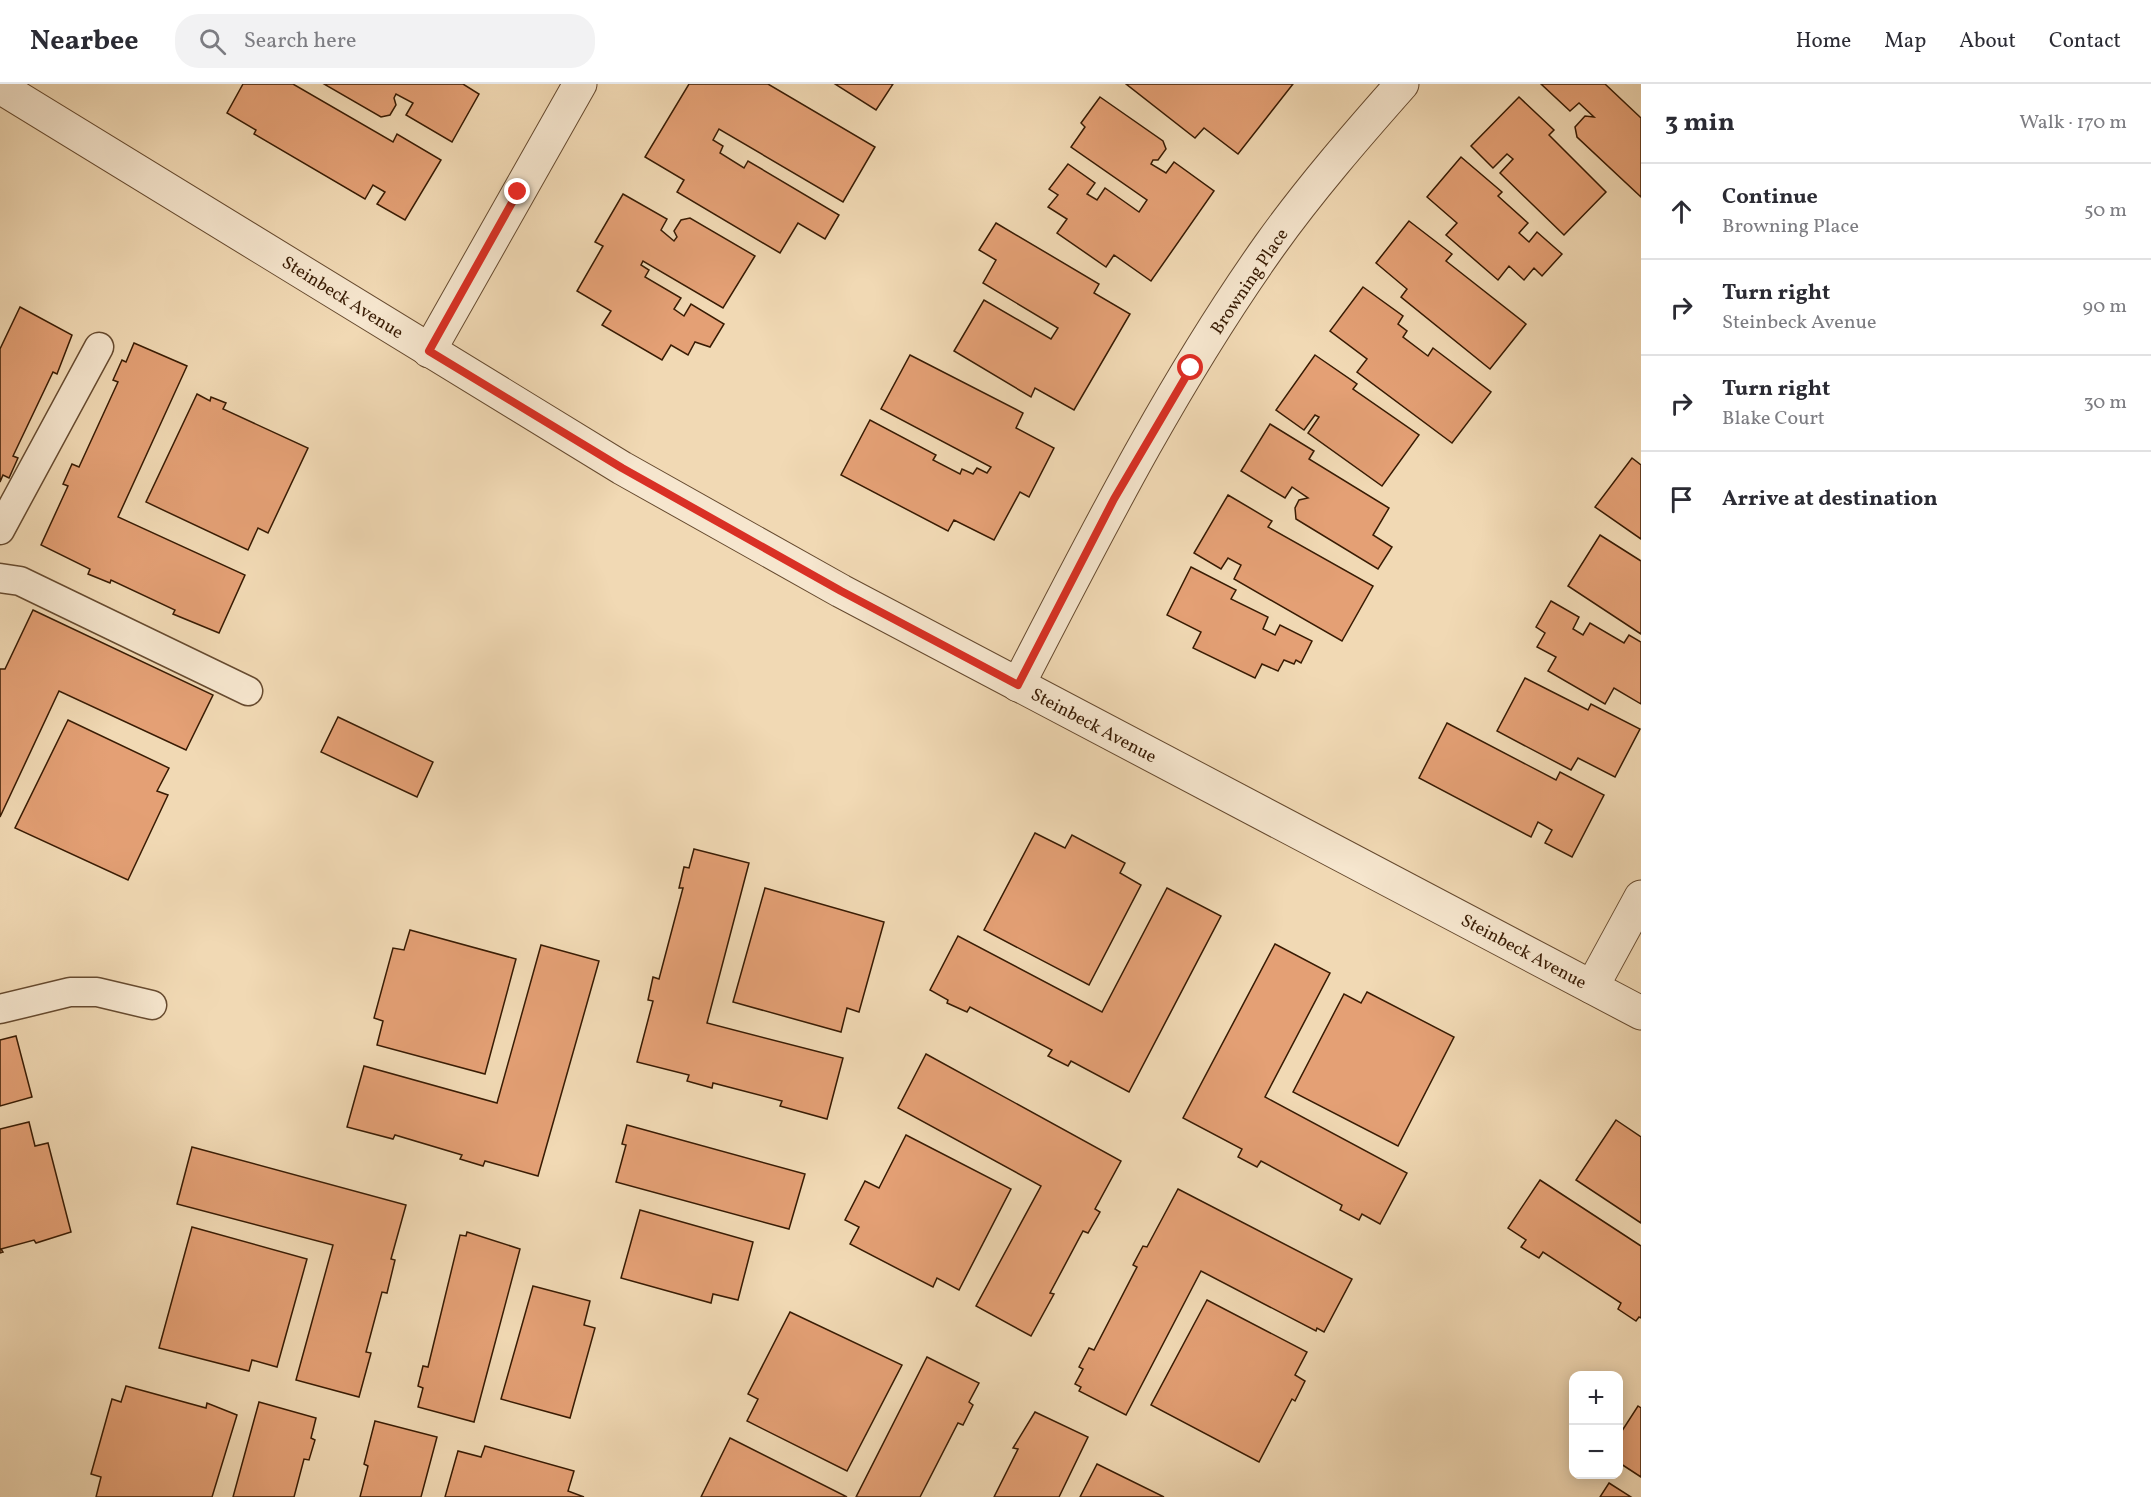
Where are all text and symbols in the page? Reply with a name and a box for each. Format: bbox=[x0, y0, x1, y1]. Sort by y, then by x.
search box bbox=[175, 14, 595, 68]
text: Nearbee bbox=[30, 22, 139, 61]
icon: search bbox=[196, 25, 229, 58]
text: Search here bbox=[244, 26, 356, 57]
text: Home bbox=[1796, 27, 1851, 56]
text: Map bbox=[1884, 27, 1926, 56]
text: About bbox=[1959, 27, 2016, 56]
text: Contact bbox=[2049, 27, 2121, 56]
text: 3 min bbox=[1665, 105, 1735, 141]
text: Walk · 170 m bbox=[2019, 109, 2127, 137]
route end bbox=[504, 178, 530, 204]
text: Continue bbox=[1722, 182, 1818, 213]
icon: ahead bbox=[1665, 195, 1698, 228]
text: 50 m bbox=[2084, 197, 2127, 225]
text: Browning Place bbox=[1722, 213, 1859, 241]
street label: Browning Place bbox=[1205, 224, 1295, 340]
street label: Steinbeck Avenue bbox=[277, 251, 408, 346]
text: Turn right bbox=[1722, 278, 1830, 309]
icon: right bbox=[1665, 291, 1698, 324]
text: 90 m bbox=[2083, 293, 2127, 321]
text: Steinbeck Avenue bbox=[1722, 309, 1876, 337]
route start bbox=[1177, 354, 1203, 380]
text: Turn right bbox=[1722, 374, 1830, 405]
icon: right bbox=[1665, 387, 1698, 420]
text: 30 m bbox=[2083, 389, 2127, 417]
text: Blake Court bbox=[1722, 405, 1825, 433]
icon: arrive bbox=[1665, 483, 1698, 516]
text: Arrive at destination bbox=[1722, 484, 1938, 515]
street label: Steinbeck Avenue bbox=[1026, 683, 1161, 770]
street label: Steinbeck Avenue bbox=[1456, 909, 1591, 996]
map controls bbox=[1569, 1371, 1623, 1479]
button: + bbox=[1569, 1371, 1623, 1425]
button: − bbox=[1569, 1425, 1623, 1479]

